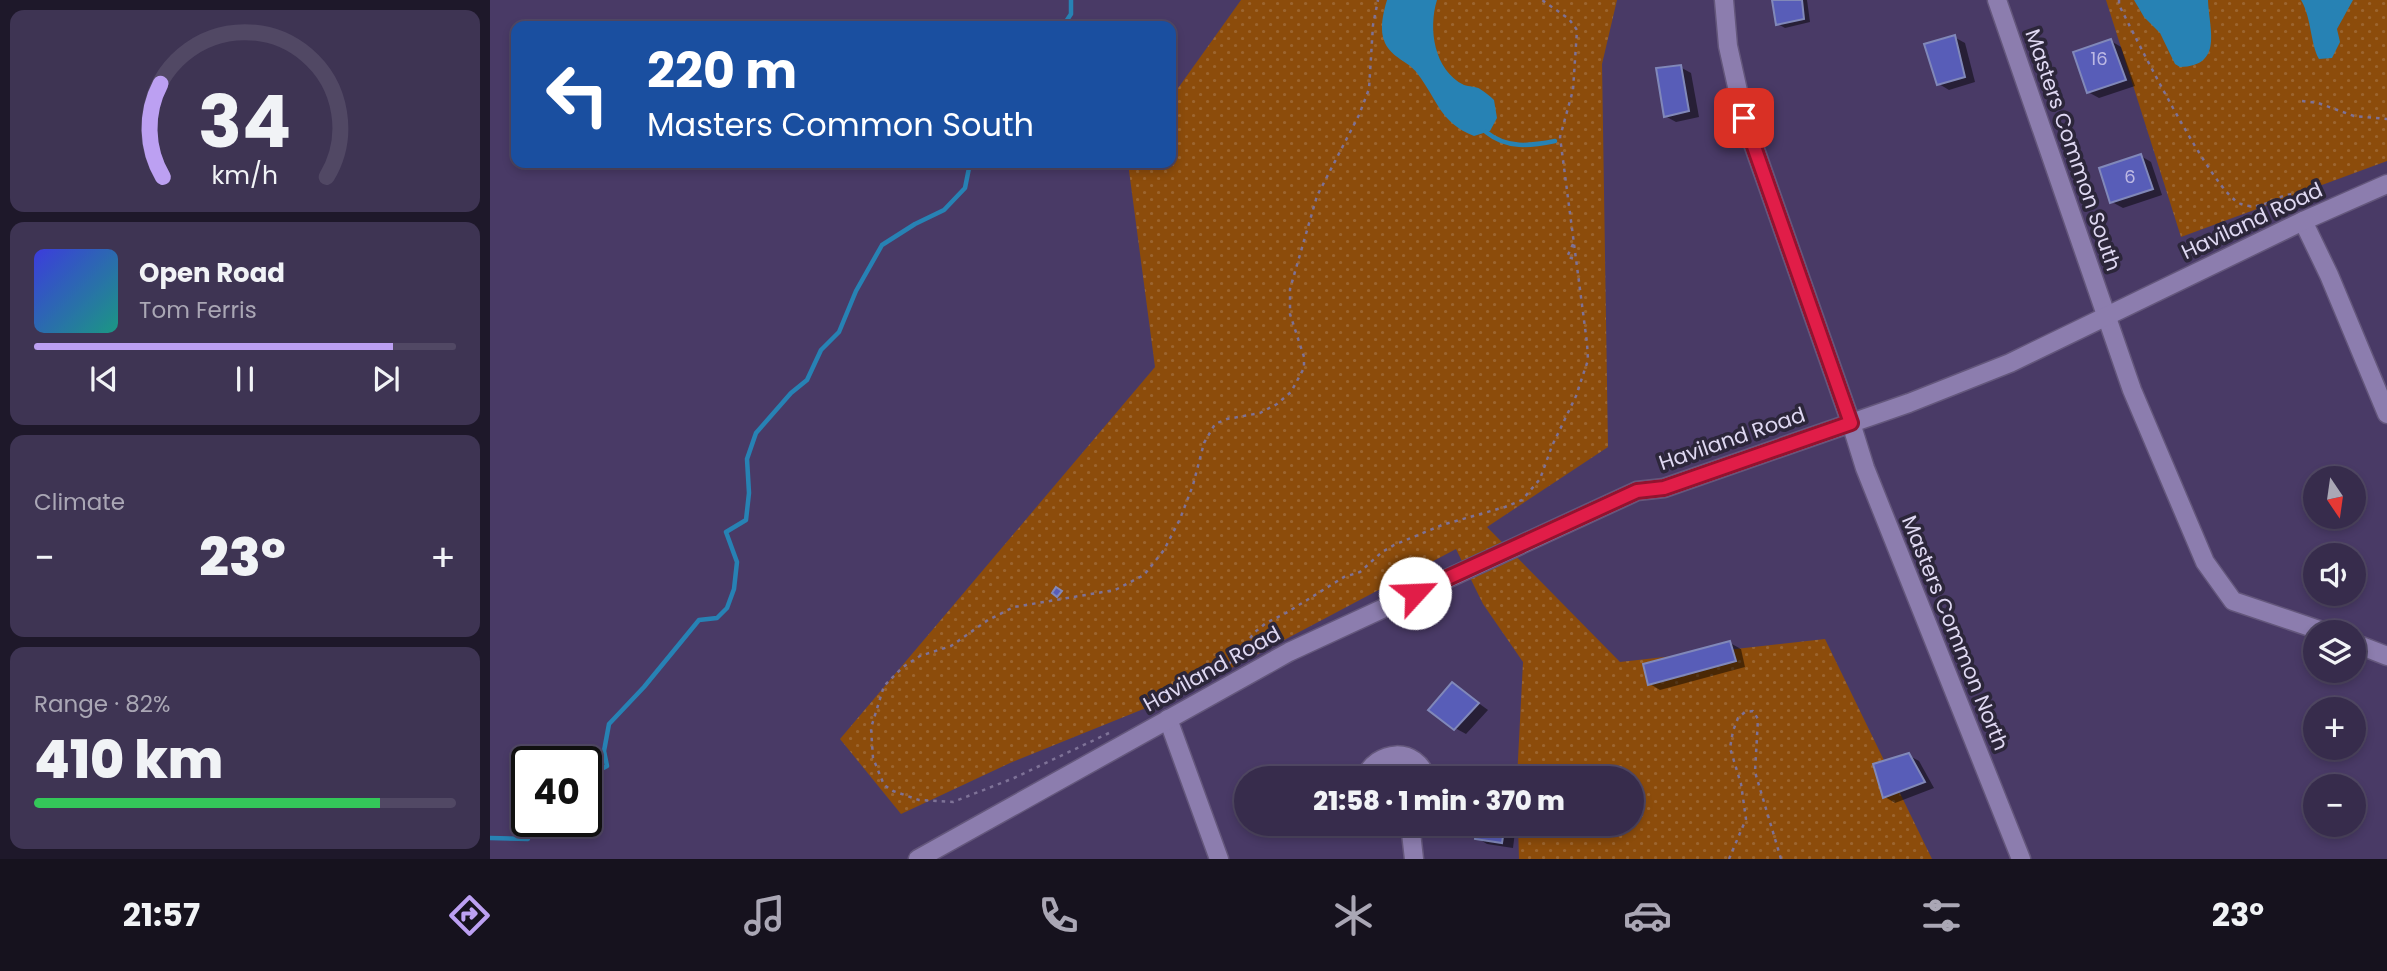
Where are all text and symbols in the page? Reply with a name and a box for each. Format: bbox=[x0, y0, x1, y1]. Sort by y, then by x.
street label: Masters Common South bbox=[2018, 25, 2129, 275]
text: 220 m bbox=[647, 37, 797, 105]
house number: 16 bbox=[2090, 46, 2108, 71]
icon: left bbox=[532, 49, 623, 140]
text: 34 bbox=[198, 72, 292, 173]
pin bbox=[1714, 88, 1774, 148]
icon: arrive bbox=[1725, 99, 1763, 137]
text: Masters Common South bbox=[647, 102, 1034, 147]
text: km/h bbox=[212, 158, 278, 193]
house number: 6 bbox=[2124, 164, 2136, 189]
street label: Haviland Road bbox=[2176, 175, 2327, 266]
text: Open Road bbox=[139, 255, 285, 291]
text: Tom Ferris bbox=[139, 294, 257, 326]
icon: previous bbox=[85, 360, 123, 398]
icon: pause bbox=[226, 360, 264, 398]
icon: next bbox=[367, 360, 405, 398]
street label: Haviland Road bbox=[1655, 400, 1809, 477]
north arrow bbox=[2303, 466, 2366, 528]
map controls bbox=[2303, 466, 2366, 837]
text: Climate bbox=[34, 486, 125, 518]
street label: Masters Common North bbox=[1895, 511, 2016, 755]
text: 23° bbox=[199, 521, 286, 594]
text: − bbox=[34, 531, 55, 584]
text: + bbox=[430, 531, 456, 584]
button: sound bbox=[2303, 543, 2366, 606]
position arrow bbox=[1378, 556, 1452, 630]
street label: Haviland Road bbox=[1138, 619, 1286, 718]
button: layers bbox=[2303, 620, 2366, 683]
text: Range · 82% bbox=[34, 688, 170, 720]
button: + bbox=[2303, 697, 2366, 760]
text: 410 km bbox=[34, 723, 223, 796]
speed limit sign: 40 bbox=[511, 746, 602, 837]
button: − bbox=[2303, 774, 2366, 837]
text: 21:58 · 1 min · 370 m bbox=[1313, 783, 1565, 819]
icon: directions bbox=[445, 891, 494, 940]
icon: music bbox=[740, 891, 789, 940]
icon: phone bbox=[1034, 891, 1083, 940]
icon: climate bbox=[1329, 891, 1378, 940]
icon: car bbox=[1623, 891, 1672, 940]
icon: filters bbox=[1917, 891, 1966, 940]
text: 21:57 bbox=[123, 892, 200, 937]
text: 23° bbox=[2212, 892, 2264, 937]

